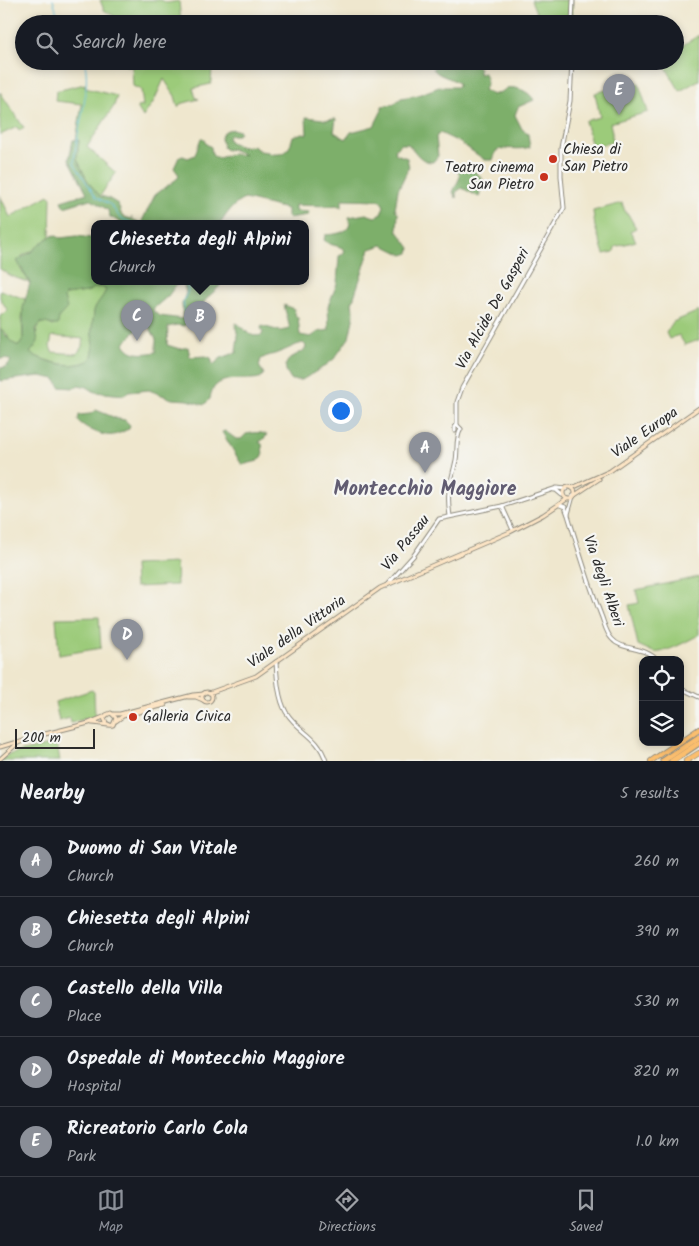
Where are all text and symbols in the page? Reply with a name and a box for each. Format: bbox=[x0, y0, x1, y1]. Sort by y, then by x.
search box bbox=[15, 15, 684, 70]
text: Search here bbox=[73, 28, 167, 58]
icon: search bbox=[33, 29, 61, 57]
pin: E bbox=[603, 74, 635, 115]
place label: Chiesa di San Pietro bbox=[563, 138, 628, 179]
marker: Chiesa di San Pietro bbox=[547, 153, 559, 165]
place label: Teatro cinema San Pietro bbox=[445, 156, 534, 197]
marker: Teatro cinema San Pietro bbox=[538, 171, 550, 183]
popup bbox=[91, 220, 309, 285]
text: Chiesetta degli Alpini bbox=[109, 225, 291, 255]
street label: Via Alcide De Gasperi bbox=[450, 243, 537, 374]
text: Church bbox=[109, 255, 156, 280]
pin: C bbox=[121, 300, 153, 341]
pin: B bbox=[184, 301, 216, 342]
your location bbox=[328, 398, 354, 424]
street label: Viale Europa bbox=[607, 401, 683, 465]
pin: A bbox=[409, 432, 441, 473]
district label: Montecchio Maggiore bbox=[334, 474, 517, 506]
street label: Via Passau bbox=[376, 509, 436, 577]
street label: Via degli Alberi bbox=[576, 532, 630, 631]
street label: Viale della Vittoria bbox=[243, 589, 351, 675]
pin: D bbox=[111, 619, 143, 660]
map controls bbox=[639, 656, 684, 746]
button: locate bbox=[639, 656, 684, 701]
button: layers bbox=[639, 701, 684, 746]
place label: Galleria Civica bbox=[143, 705, 231, 729]
marker: Galleria Civica bbox=[127, 711, 139, 723]
scale bar bbox=[15, 726, 95, 749]
text: 200 m bbox=[22, 727, 61, 749]
text: Nearby bbox=[20, 777, 85, 810]
text: 5 results bbox=[620, 781, 679, 806]
text: Duomo di San Vitale bbox=[67, 834, 237, 864]
text: A bbox=[31, 849, 41, 874]
text: 260 m bbox=[634, 849, 679, 874]
text: Church bbox=[67, 864, 114, 889]
text: Chiesetta degli Alpini bbox=[67, 904, 250, 934]
text: B bbox=[31, 919, 41, 944]
text: 390 m bbox=[635, 919, 679, 944]
text: Church bbox=[67, 934, 114, 959]
text: Castello della Villa bbox=[67, 974, 223, 1004]
text: C bbox=[31, 989, 41, 1014]
text: 530 m bbox=[634, 989, 679, 1014]
text: Place bbox=[67, 1004, 101, 1029]
text: Ospedale di Montecchio Maggiore bbox=[67, 1044, 345, 1074]
text: D bbox=[31, 1059, 41, 1084]
text: 820 m bbox=[633, 1059, 679, 1084]
text: Hospital bbox=[67, 1074, 121, 1099]
text: Ricreatorio Carlo Cola bbox=[67, 1114, 248, 1144]
text: E bbox=[32, 1129, 40, 1154]
text: 1.0 km bbox=[636, 1129, 679, 1154]
text: Park bbox=[67, 1144, 96, 1169]
tab: Map bbox=[97, 1186, 125, 1238]
tab: Directions bbox=[318, 1186, 376, 1238]
tab: Saved bbox=[569, 1186, 602, 1238]

